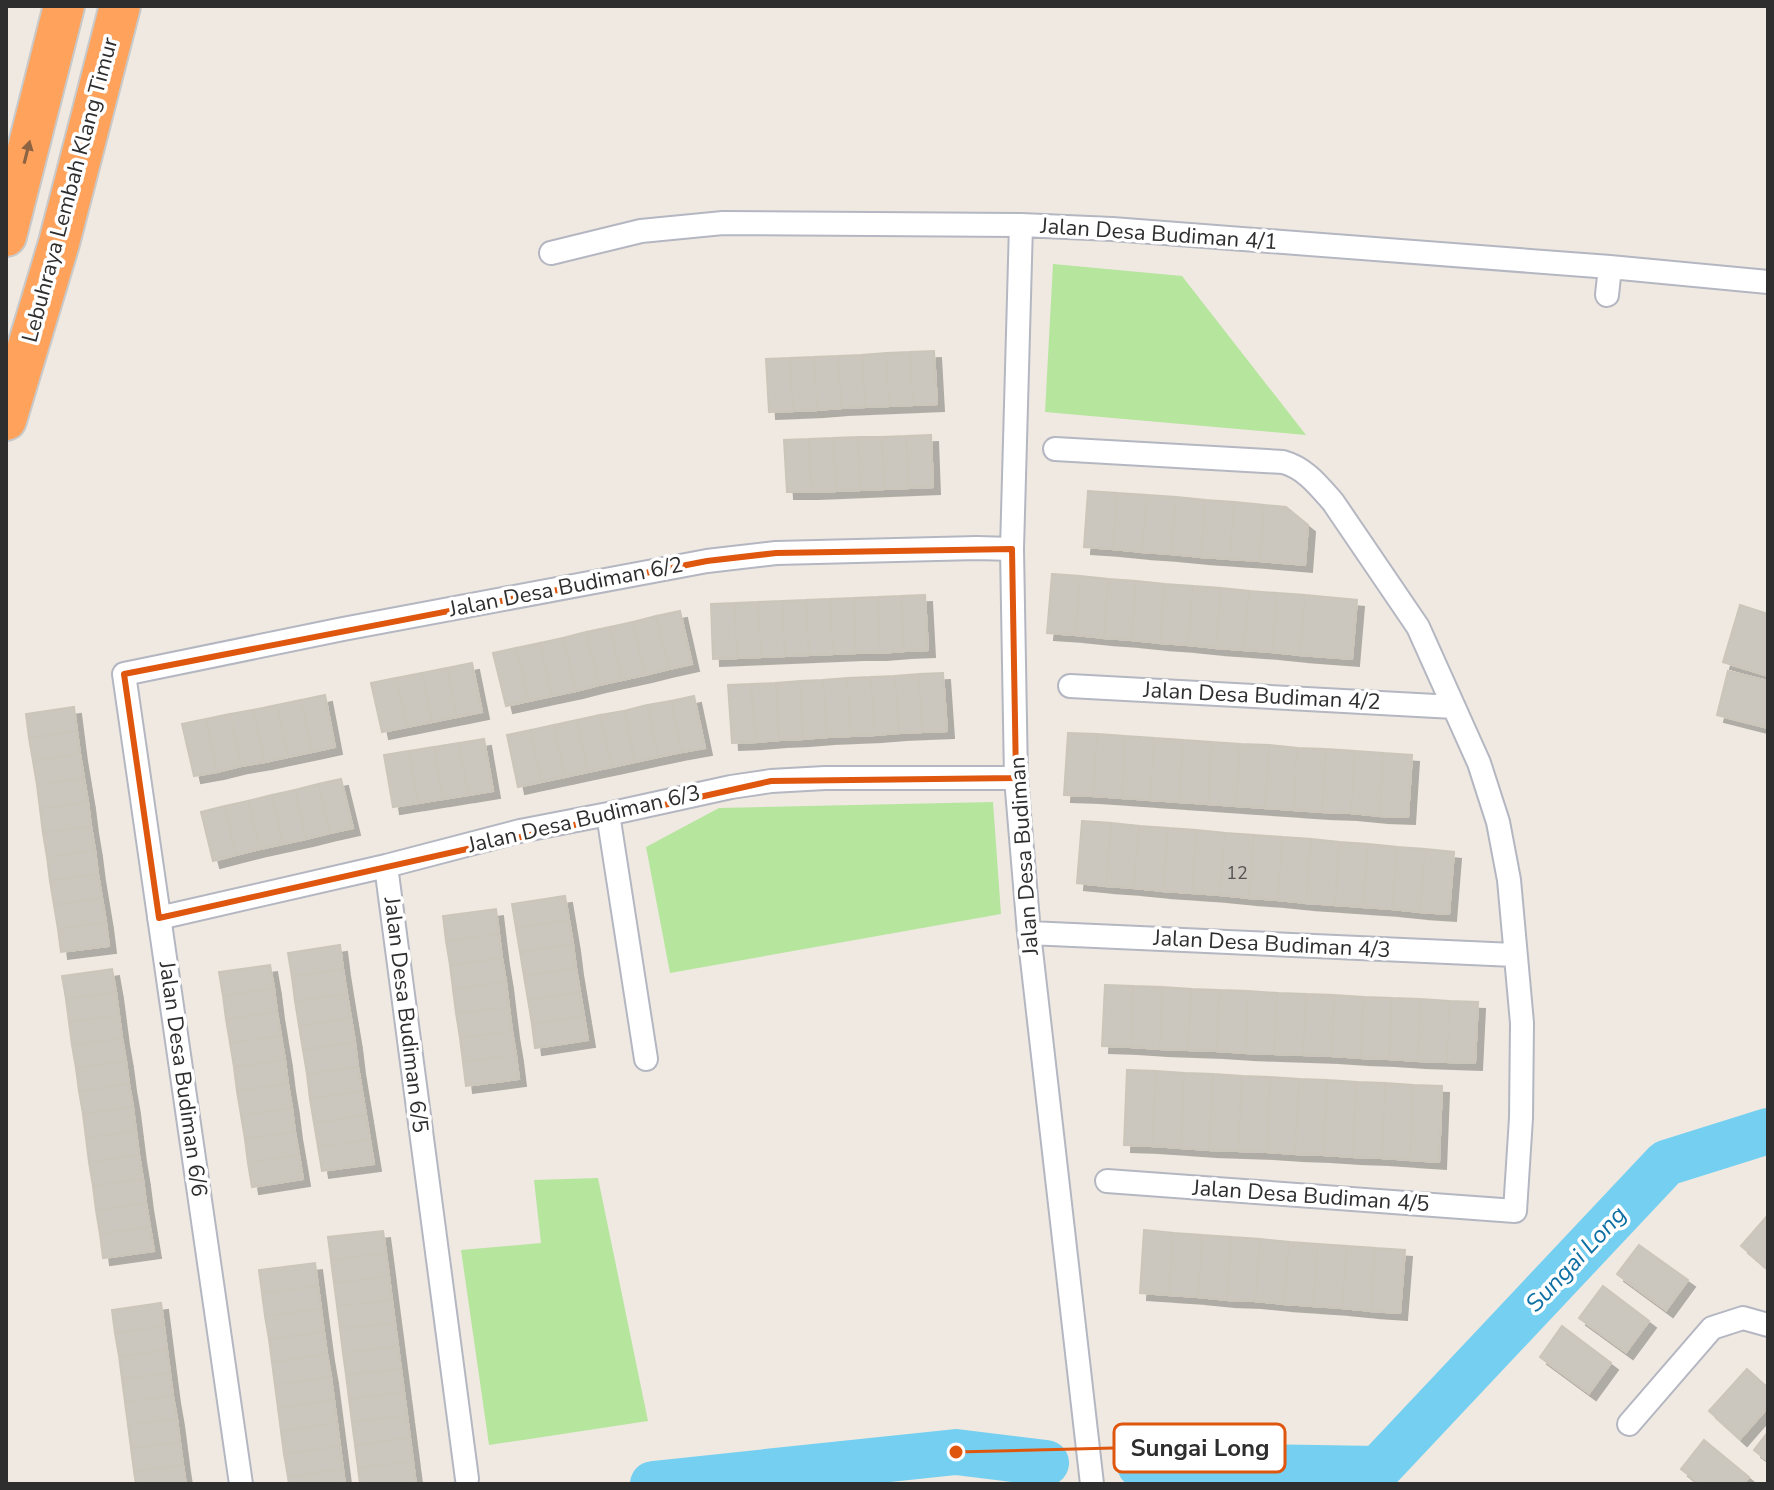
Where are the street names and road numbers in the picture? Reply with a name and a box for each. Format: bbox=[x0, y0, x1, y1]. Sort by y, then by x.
street label: Lebuhraya Lembah Klang Timur bbox=[15, 34, 125, 346]
street label: Jalan Desa Budiman 4/1 bbox=[1039, 211, 1278, 257]
street label: Jalan Desa Budiman 6/2 bbox=[446, 550, 685, 625]
street label: Jalan Desa Budiman 4/2 bbox=[1142, 675, 1381, 717]
street label: Jalan Desa Budiman bbox=[1002, 756, 1046, 957]
street label: Jalan Desa Budiman 6/3 bbox=[464, 778, 703, 861]
street label: Jalan Desa Budiman 6/5 bbox=[377, 894, 435, 1135]
street label: Jalan Desa Budiman 4/3 bbox=[1152, 923, 1391, 965]
street label: Jalan Desa Budiman 6/6 bbox=[151, 958, 214, 1199]
street label: Jalan Desa Budiman 4/5 bbox=[1191, 1173, 1430, 1219]

